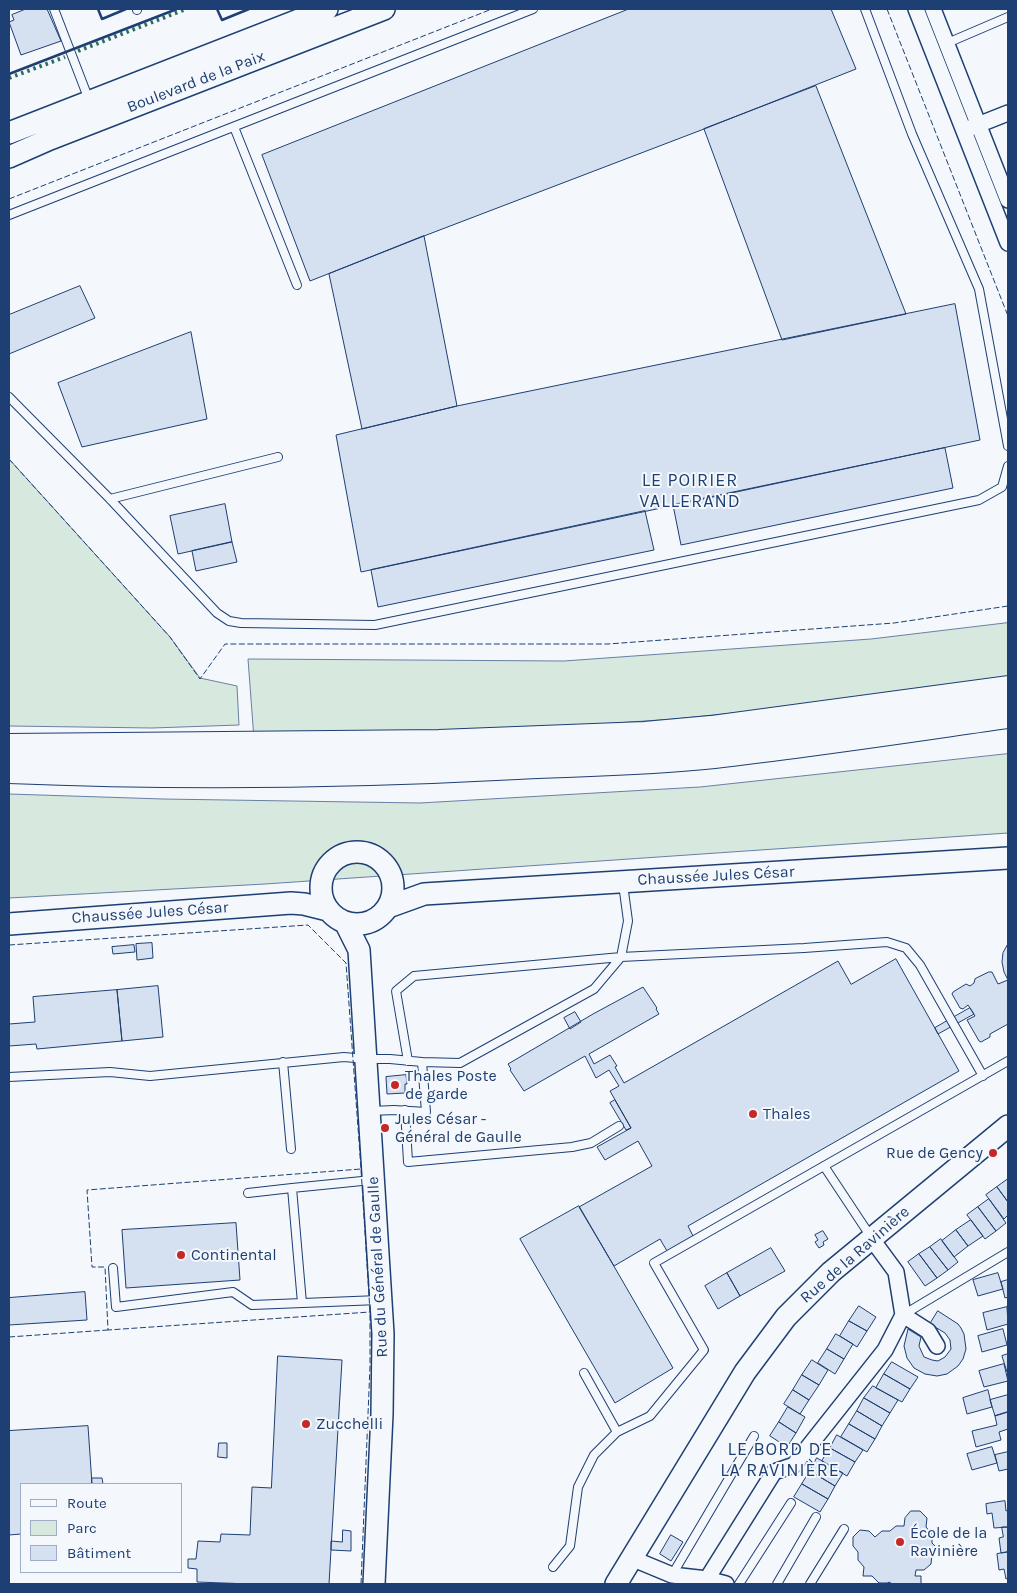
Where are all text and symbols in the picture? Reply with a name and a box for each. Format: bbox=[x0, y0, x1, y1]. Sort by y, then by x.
street label: Boulevard de la Paix bbox=[124, 47, 268, 117]
district label: LE POIRIER VALLERAND bbox=[638, 470, 742, 512]
street label: Chaussée Jules César bbox=[637, 862, 795, 890]
street label: Chaussée Jules César bbox=[71, 898, 229, 928]
place label: Thales Poste de garde bbox=[405, 1066, 497, 1104]
marker: Thales Poste de garde bbox=[389, 1079, 401, 1091]
place label: Thales bbox=[763, 1104, 811, 1124]
marker: Thales bbox=[747, 1108, 759, 1120]
place label: Jules César - Général de Gaulle bbox=[395, 1109, 522, 1147]
marker: Jules César - Général de Gaulle bbox=[379, 1122, 391, 1134]
place label: Rue de Gency bbox=[886, 1143, 983, 1163]
marker: Rue de Gency bbox=[987, 1147, 999, 1159]
street label: Rue du Général de Gaulle bbox=[364, 1176, 392, 1358]
street label: Rue de la Ravinière bbox=[797, 1202, 913, 1308]
place label: Continental bbox=[191, 1245, 277, 1265]
marker: Continental bbox=[175, 1249, 187, 1261]
place label: Zucchelli bbox=[316, 1414, 383, 1434]
marker: Zucchelli bbox=[300, 1418, 312, 1430]
district label: LE BORD DE LA RAVINIÈRE bbox=[719, 1439, 841, 1482]
legend bbox=[20, 1483, 182, 1573]
text: Route bbox=[67, 1494, 107, 1512]
text: Parc bbox=[67, 1519, 97, 1537]
place label: École de la Ravinière bbox=[910, 1523, 987, 1561]
marker: École de la Ravinière bbox=[894, 1536, 906, 1548]
text: Bâtiment bbox=[67, 1544, 131, 1562]

